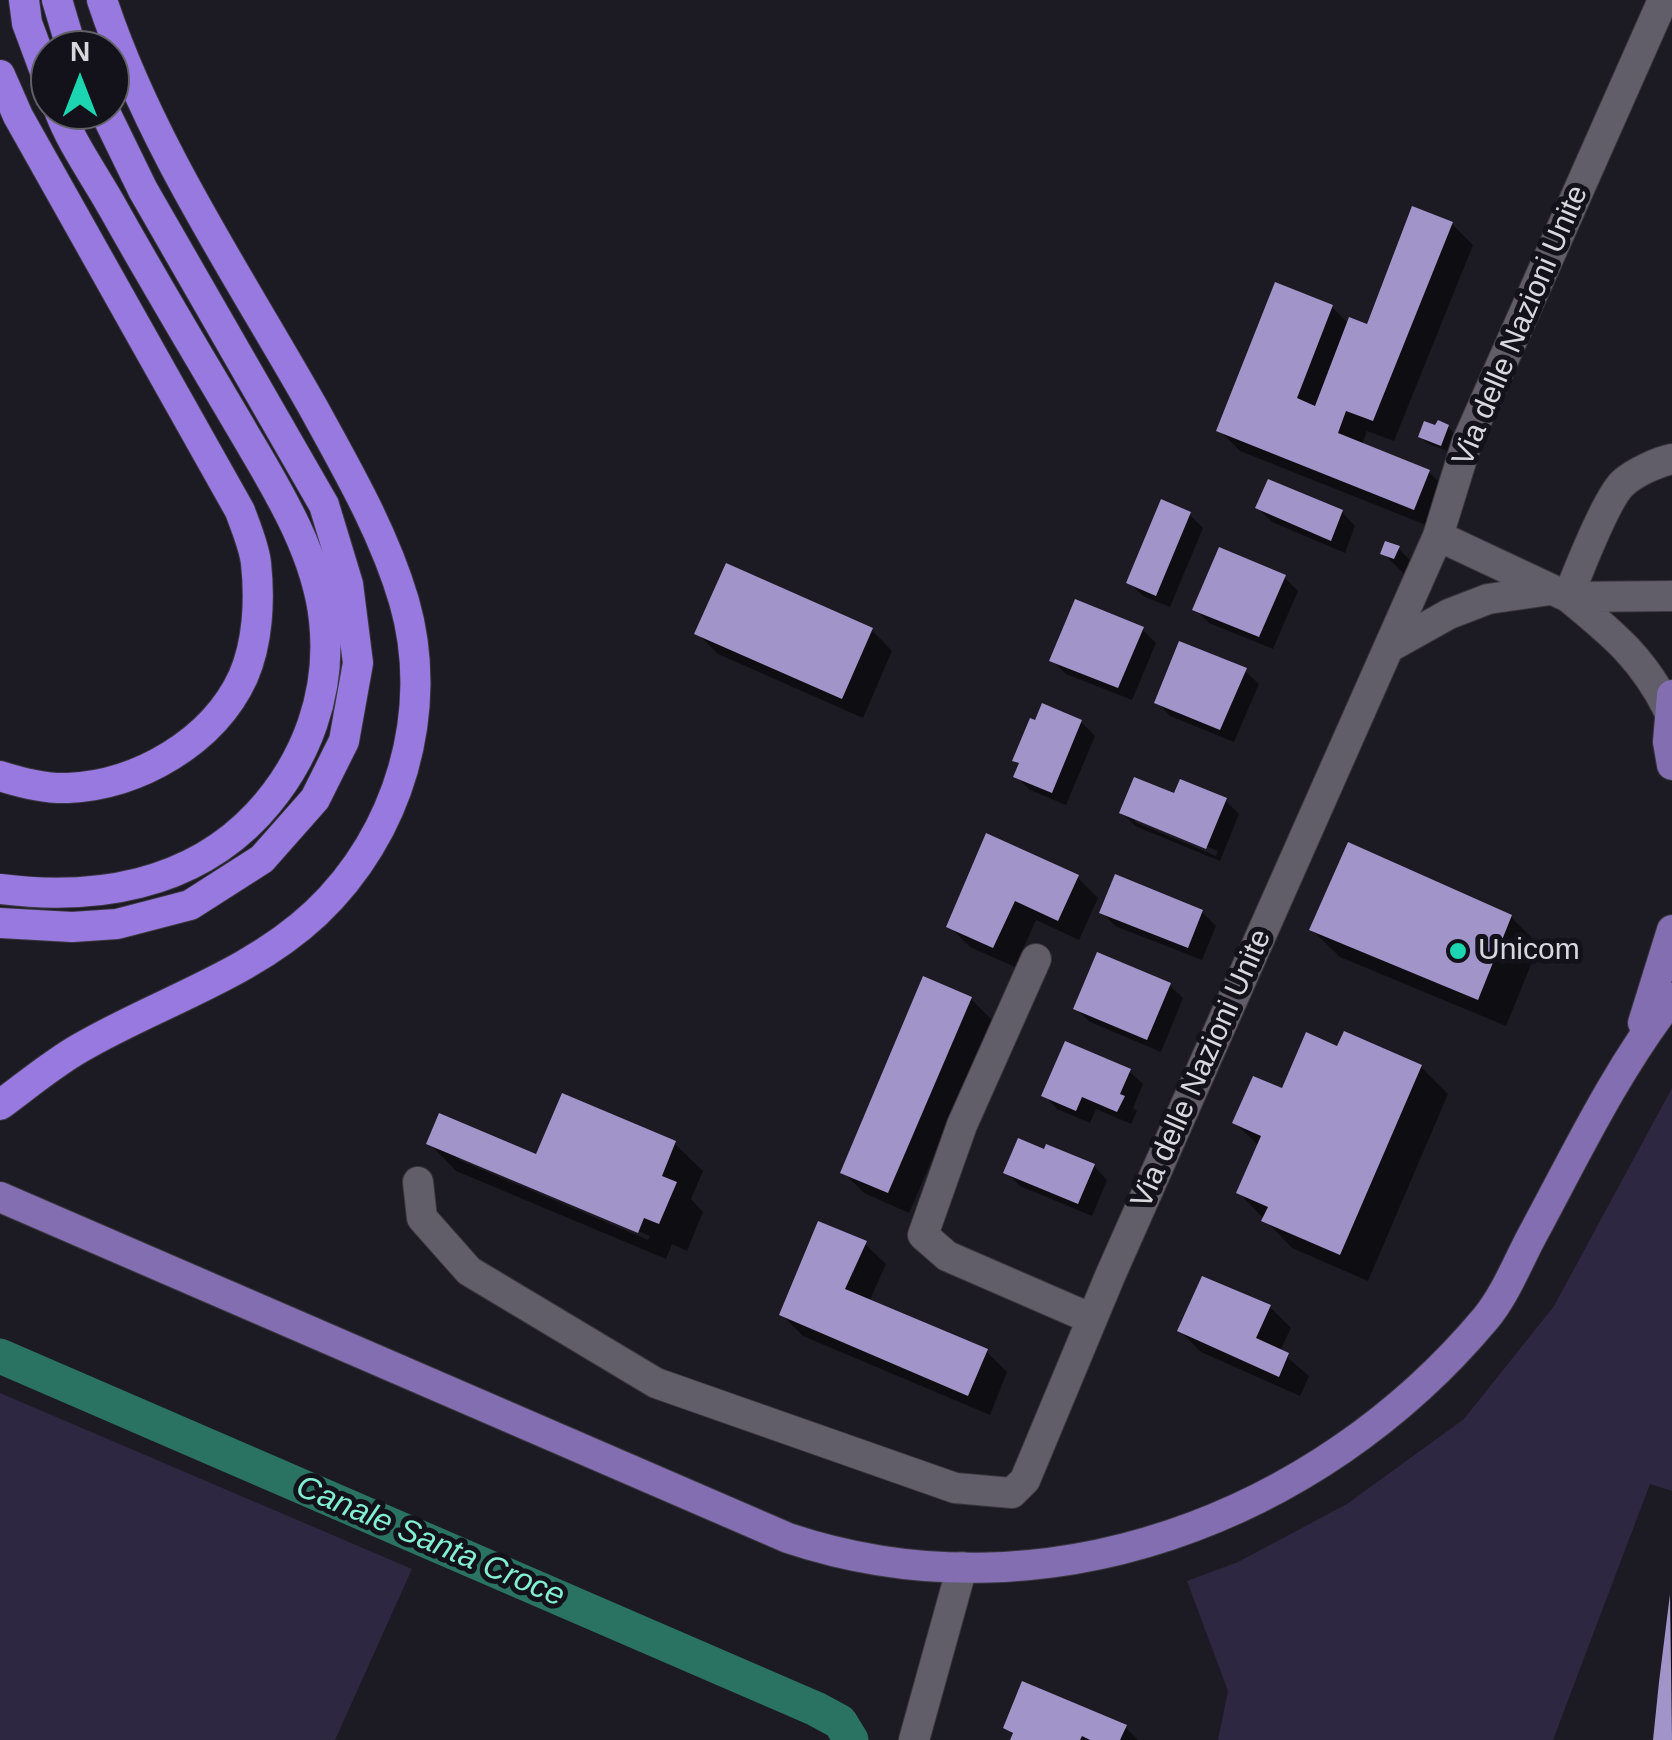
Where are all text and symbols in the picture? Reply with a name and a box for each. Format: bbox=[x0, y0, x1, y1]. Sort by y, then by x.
north arrow bbox=[30, 30, 130, 130]
text: N bbox=[70, 36, 90, 67]
street label: Via delle Nazioni Unite bbox=[1446, 180, 1596, 472]
street label: Via delle Nazioni Unite bbox=[1124, 924, 1280, 1214]
place label: Unicom bbox=[1478, 933, 1580, 969]
marker: Unicom bbox=[1447, 940, 1469, 962]
water label: Canale Santa Croce bbox=[290, 1468, 570, 1616]

